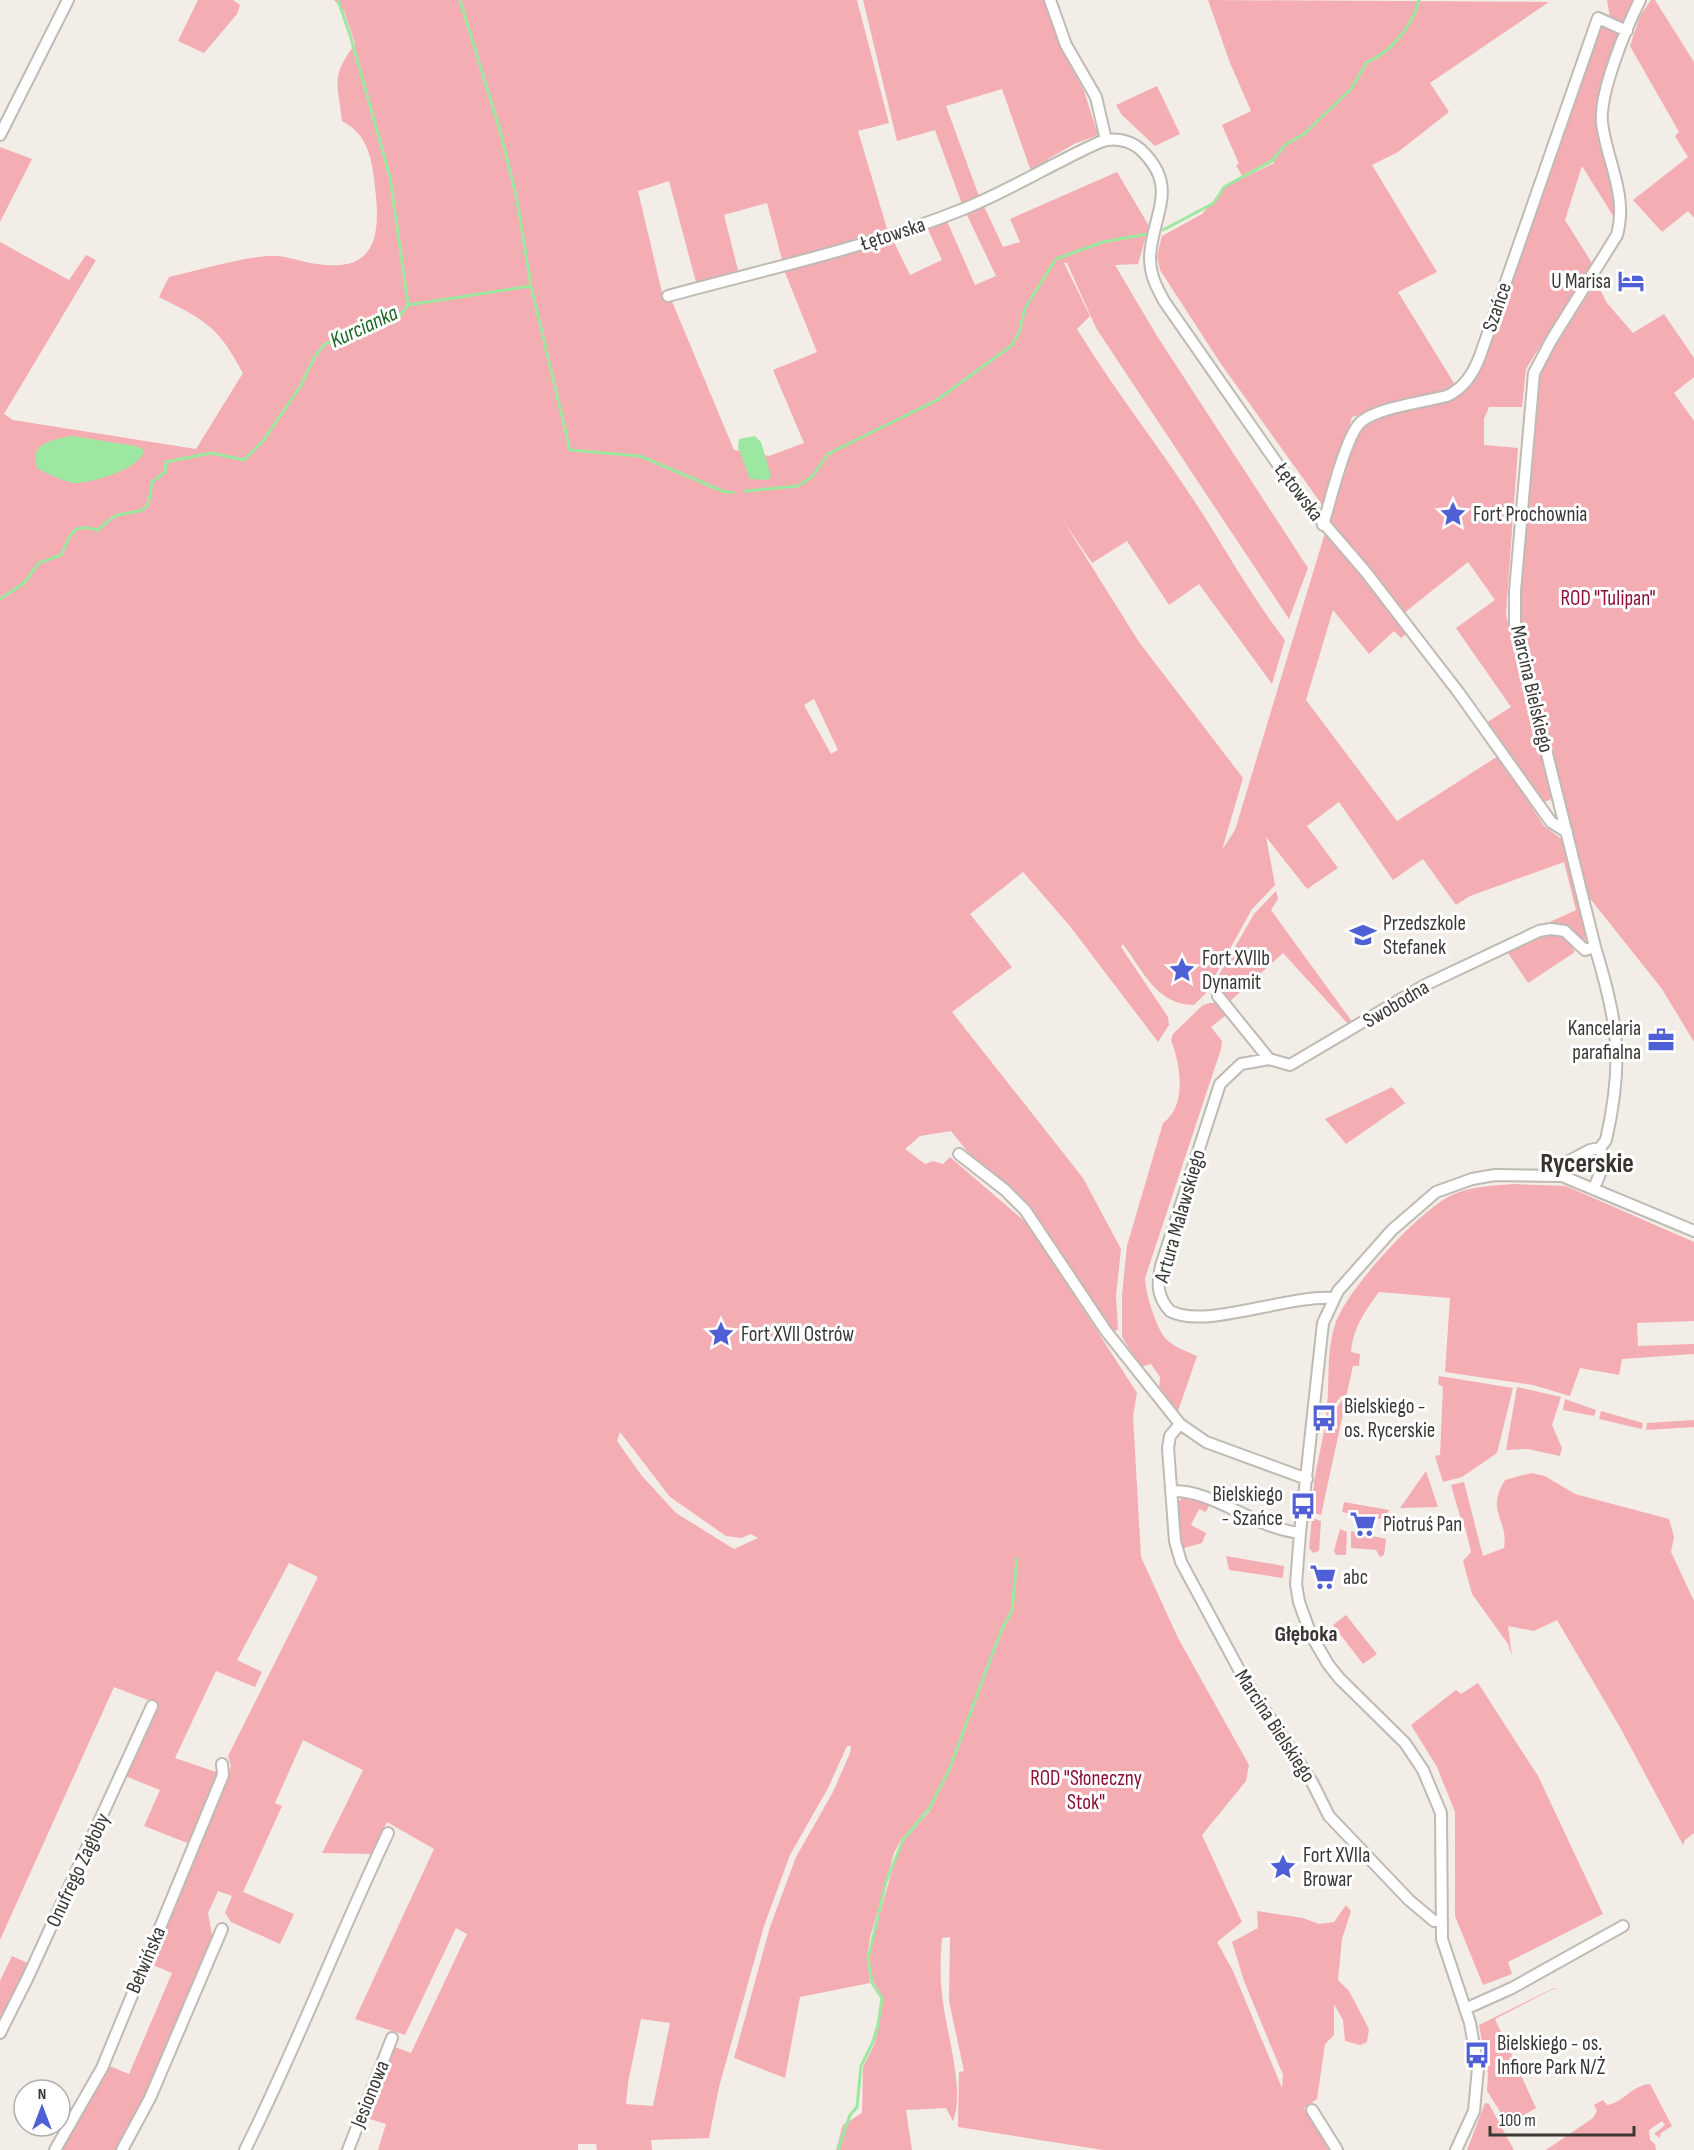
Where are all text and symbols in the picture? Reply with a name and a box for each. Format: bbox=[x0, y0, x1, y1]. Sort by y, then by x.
street label: Łętowska bbox=[857, 212, 928, 256]
hotel icon: U Marisa bbox=[1616, 266, 1646, 296]
place label: U Marisa bbox=[1551, 269, 1611, 294]
street label: Szańce bbox=[1477, 279, 1517, 335]
water label: Kurcianka bbox=[326, 300, 402, 354]
street label: Łętowska bbox=[1268, 457, 1329, 526]
place icon: Fort Prochownia bbox=[1438, 499, 1468, 529]
place label: Fort Prochownia bbox=[1473, 502, 1587, 527]
park label: ROD "Tulipan" bbox=[1560, 586, 1656, 611]
street label: Marcina Bielskiego bbox=[1505, 623, 1559, 755]
place label: Przedszkole Stefanek bbox=[1383, 911, 1466, 960]
school or university icon: Przedszkole Stefanek bbox=[1348, 920, 1378, 950]
place label: Fort XVIIb Dynamit bbox=[1202, 946, 1270, 995]
place icon: Fort XVIIb Dynamit bbox=[1167, 955, 1197, 985]
street label: Swobodna bbox=[1358, 975, 1434, 1033]
place label: Kancelaria parafialna bbox=[1568, 1016, 1641, 1065]
office icon: Kancelaria parafialna bbox=[1646, 1025, 1676, 1055]
street label: Artura Malawskiego bbox=[1149, 1147, 1211, 1286]
district label: Rycerskie bbox=[1540, 1148, 1634, 1180]
place icon: Fort XVII Ostrów bbox=[706, 1319, 736, 1349]
place label: Fort XVII Ostrów bbox=[741, 1322, 854, 1347]
place label: Bielskiego - os. Rycerskie bbox=[1344, 1394, 1435, 1443]
bus stop icon: Bielskiego - os. Rycerskie bbox=[1309, 1403, 1339, 1433]
place label: Bielskiego - Szańce bbox=[1212, 1482, 1283, 1531]
bus stop icon: Bielskiego - Szańce bbox=[1288, 1491, 1318, 1521]
supermarket icon: Piotruś Pan bbox=[1348, 1509, 1378, 1539]
place label: Piotruś Pan bbox=[1383, 1512, 1462, 1537]
supermarket icon: abc bbox=[1308, 1562, 1338, 1592]
place label: abc bbox=[1343, 1565, 1368, 1590]
district label: Głęboka bbox=[1275, 1621, 1337, 1648]
street label: Marcina Bielskiego bbox=[1229, 1665, 1321, 1787]
park label: ROD "Słoneczny Stok" bbox=[1030, 1766, 1142, 1815]
street label: Onufrego Zagłoby bbox=[41, 1809, 115, 1931]
place label: Fort XVIIa Browar bbox=[1303, 1843, 1370, 1892]
place icon: Fort XVIIa Browar bbox=[1268, 1852, 1298, 1882]
street label: Bełwińska bbox=[121, 1923, 171, 1997]
place label: Bielskiego - os. Infiore Park N/Ż bbox=[1497, 2031, 1606, 2080]
bus stop icon: Bielskiego - os. Infiore Park N/Ż bbox=[1462, 2040, 1492, 2070]
street label: Jesionowa bbox=[345, 2057, 395, 2132]
north arrow bbox=[12, 2078, 72, 2138]
text: N bbox=[38, 2085, 46, 2104]
scale bar bbox=[1490, 2099, 1634, 2137]
text: 100 m bbox=[1499, 2110, 1536, 2131]

